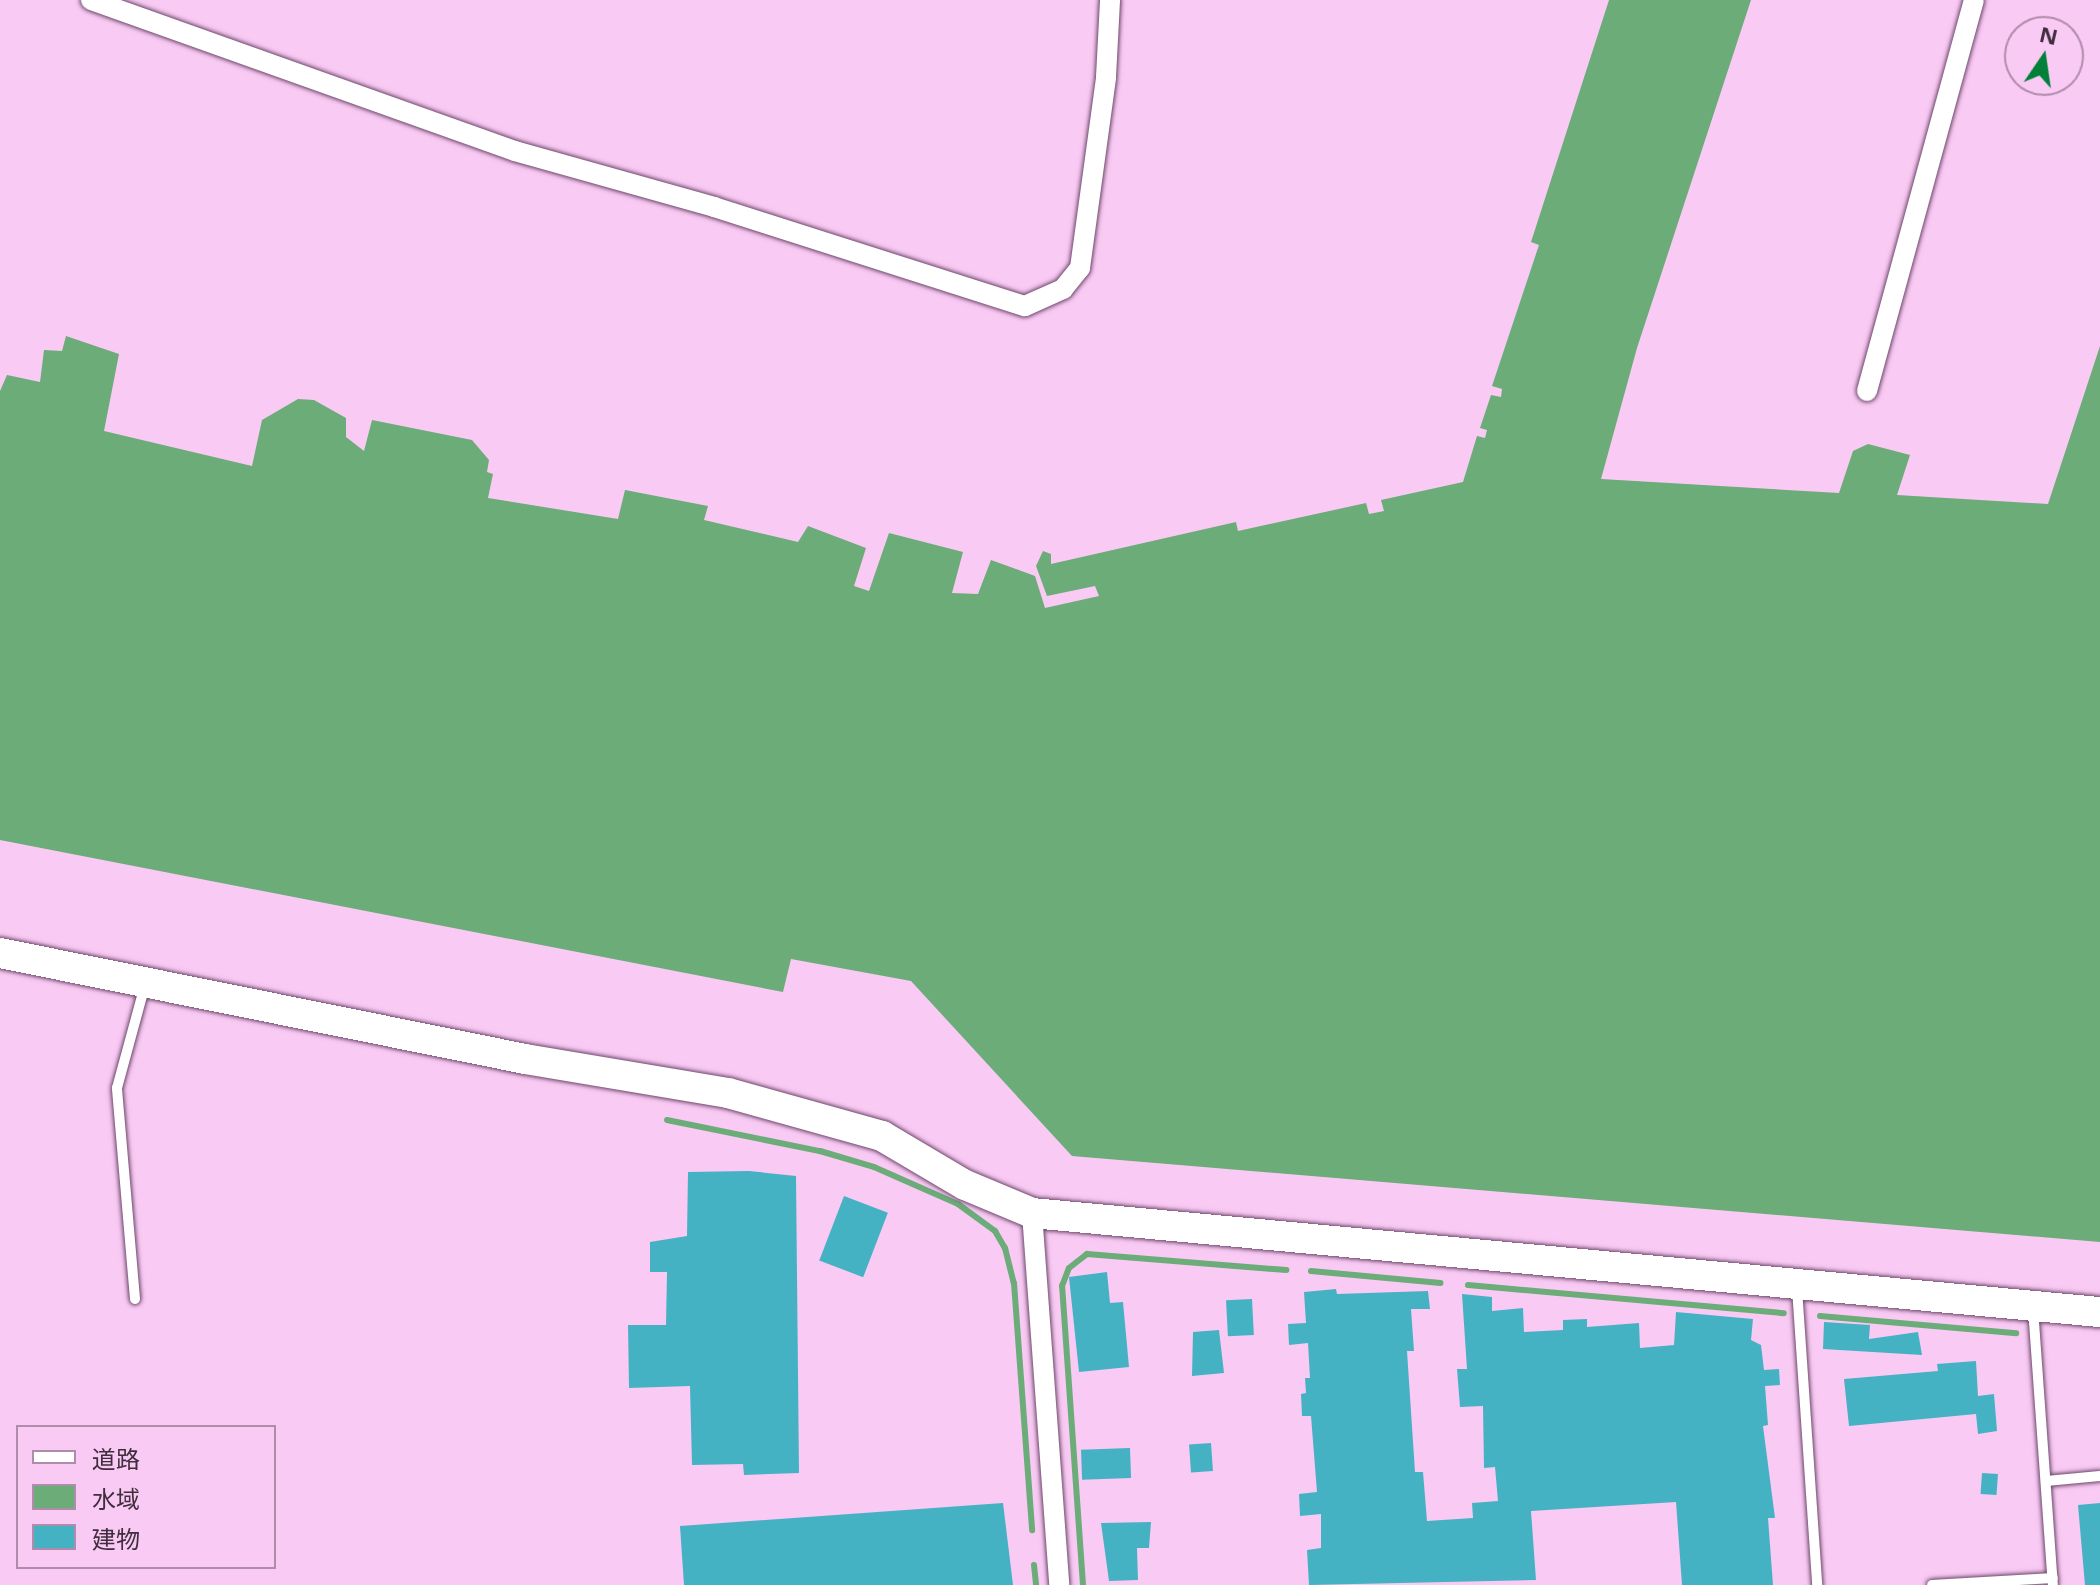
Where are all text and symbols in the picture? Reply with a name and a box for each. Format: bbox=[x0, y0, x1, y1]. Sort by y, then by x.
north arrow bbox=[2004, 16, 2084, 96]
text: N bbox=[2037, 18, 2061, 51]
legend bbox=[16, 1425, 276, 1569]
text: 道路 bbox=[92, 1442, 140, 1475]
text: 水域 bbox=[92, 1482, 140, 1515]
text: 建物 bbox=[92, 1522, 140, 1555]

